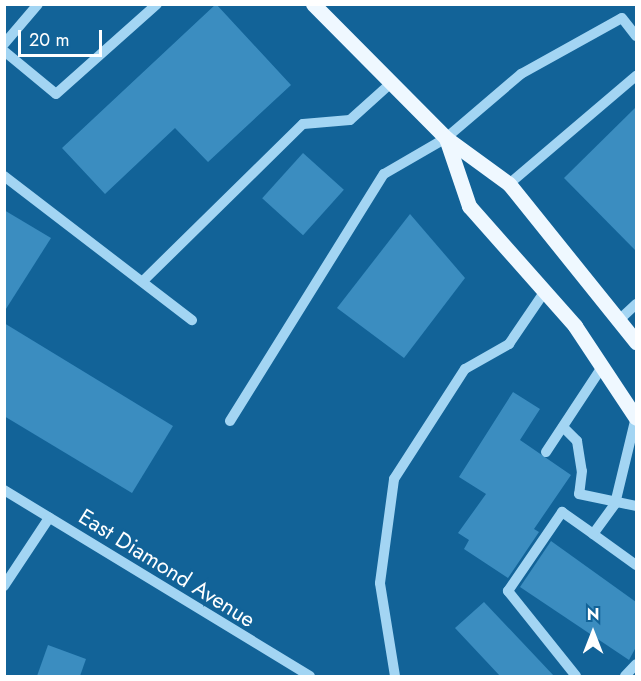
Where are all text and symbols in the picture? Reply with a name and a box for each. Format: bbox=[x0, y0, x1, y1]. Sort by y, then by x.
scale bar bbox=[21, 18, 105, 56]
text: 20 m bbox=[29, 27, 69, 53]
street label: East Diamond Avenue bbox=[74, 503, 260, 633]
north arrow bbox=[563, 603, 623, 663]
text: N bbox=[587, 603, 599, 626]

